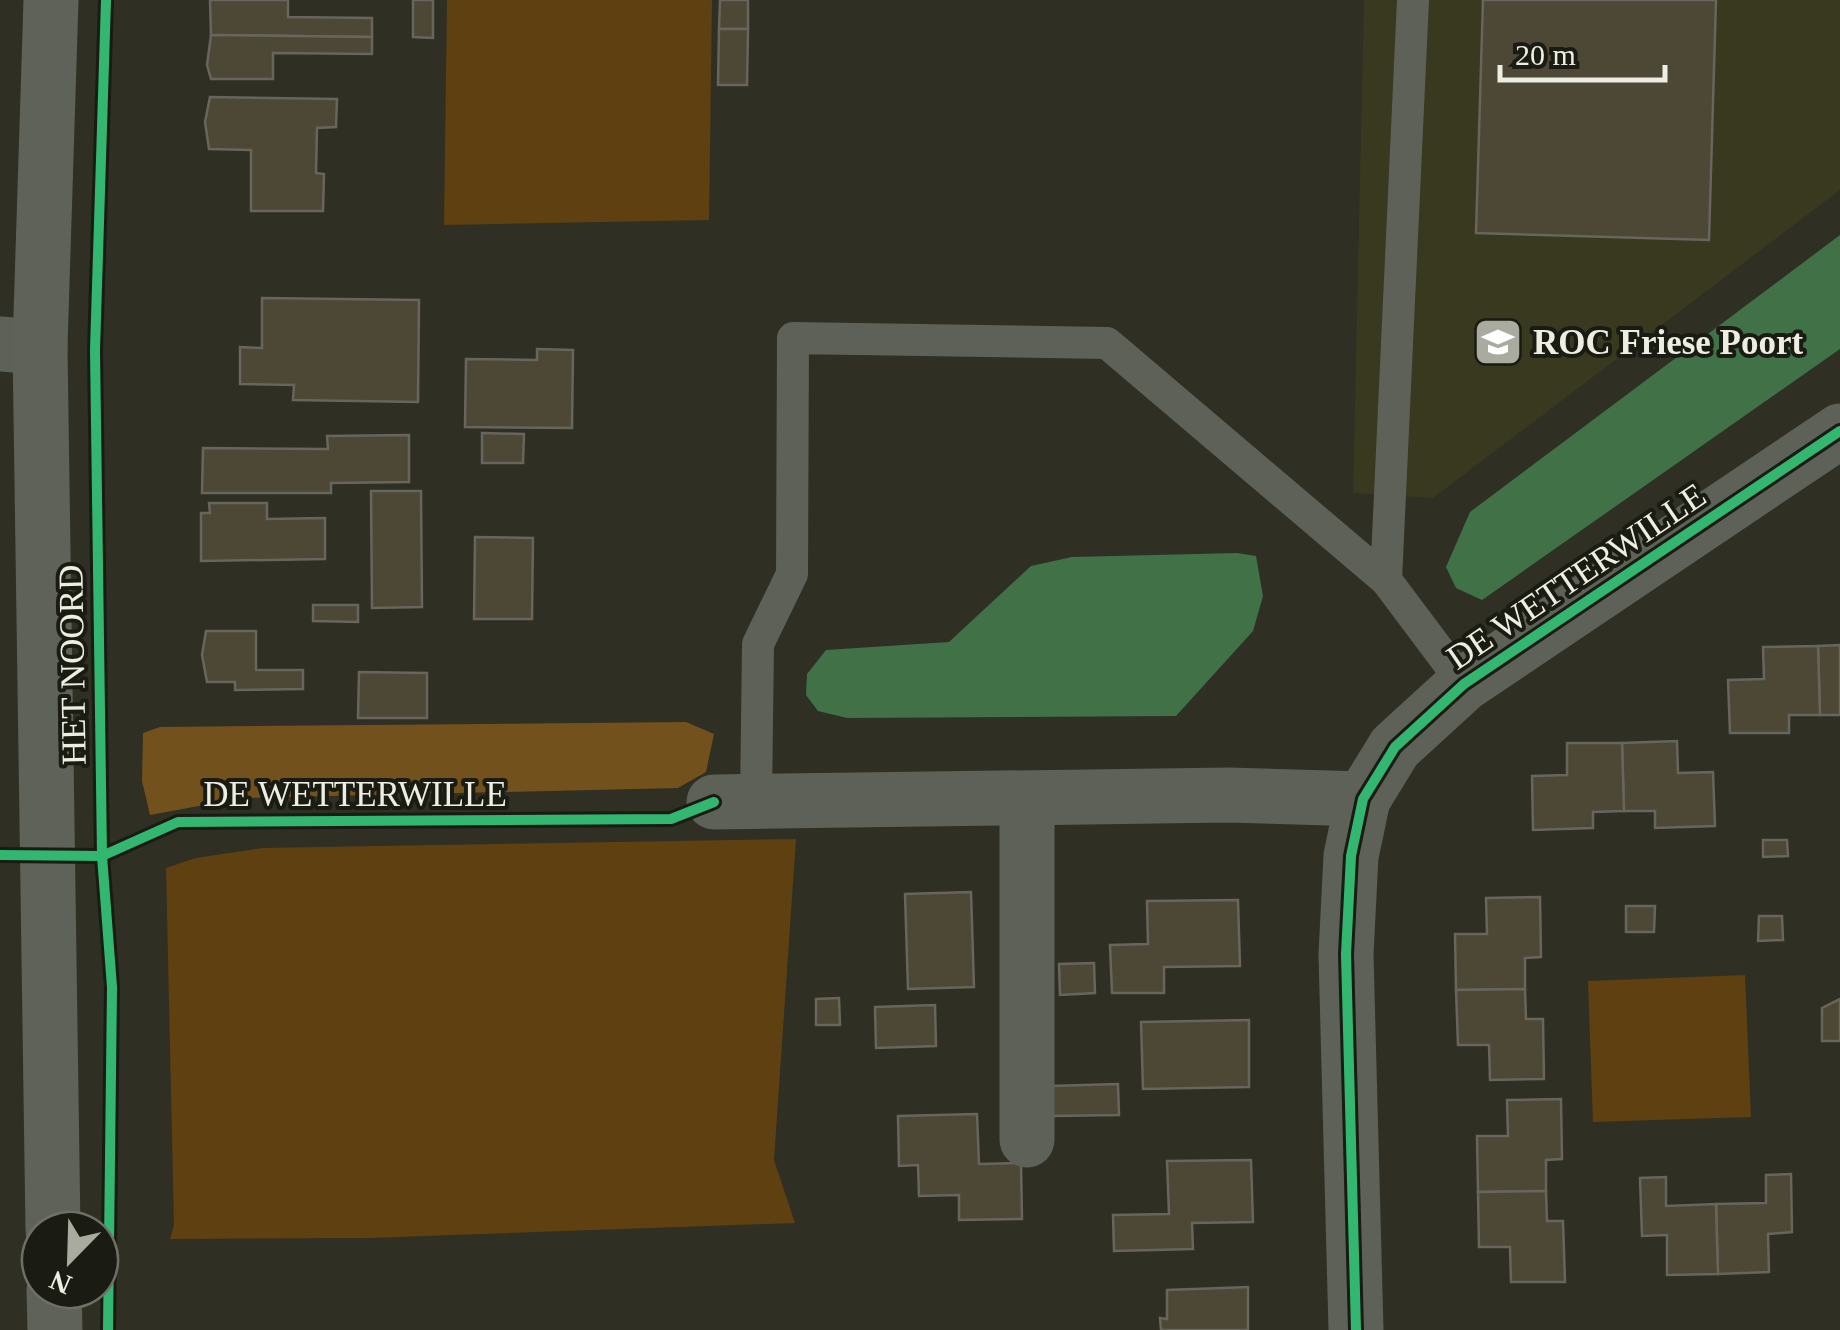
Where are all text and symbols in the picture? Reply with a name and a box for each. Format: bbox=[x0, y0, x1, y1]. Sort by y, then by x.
scale bar bbox=[1500, 20, 1665, 82]
text: 20 m bbox=[1515, 38, 1576, 71]
school or university icon: ROC Friese Poort bbox=[1472, 316, 1524, 368]
place label: ROC Friese Poort bbox=[1533, 323, 1804, 362]
street label: DE WETTERWILLE bbox=[1440, 475, 1713, 677]
street label: HET NOORD bbox=[51, 564, 94, 766]
street label: DE WETTERWILLE bbox=[203, 775, 507, 814]
north arrow bbox=[20, 1210, 120, 1310]
text: N bbox=[45, 1264, 76, 1301]

